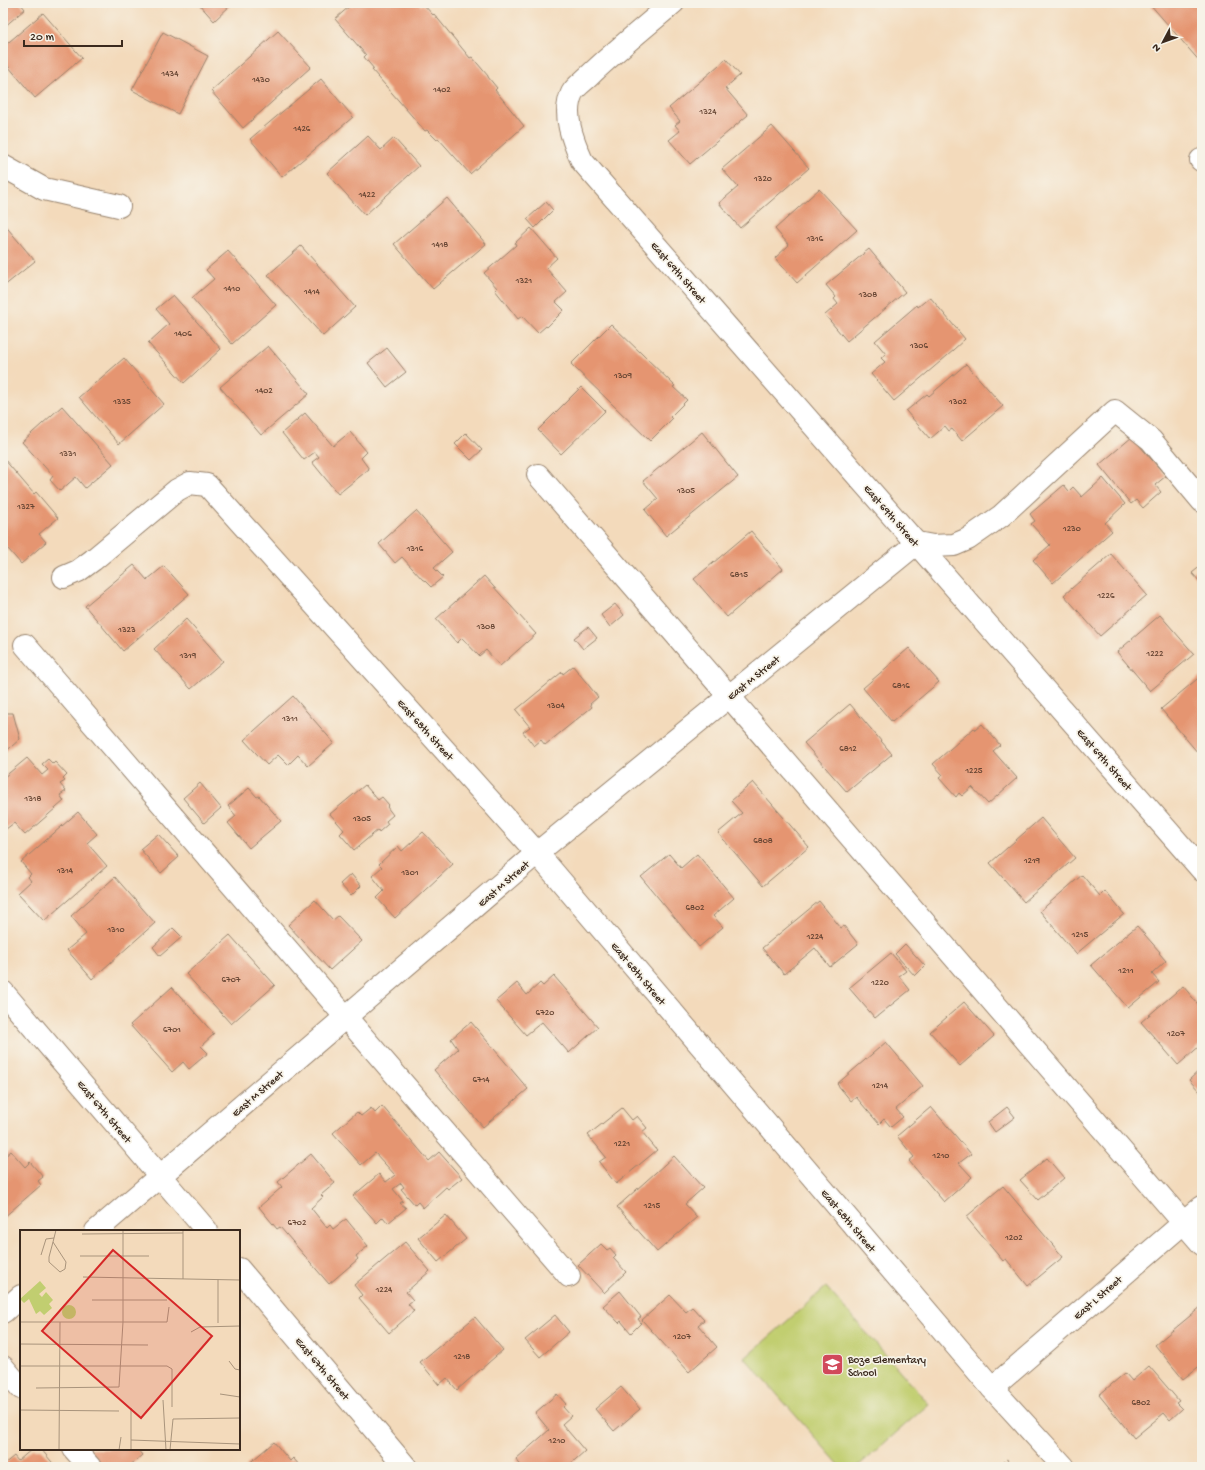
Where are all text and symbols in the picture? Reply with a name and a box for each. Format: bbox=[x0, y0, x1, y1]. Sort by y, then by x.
scale bar bbox=[24, 22, 122, 48]
north arrow bbox=[1143, 22, 1183, 62]
text: 20 m bbox=[30, 31, 55, 45]
text: N bbox=[1150, 41, 1164, 54]
house number: 1434 bbox=[161, 69, 179, 80]
house number: 1430 bbox=[251, 75, 270, 86]
house number: 1402 bbox=[432, 85, 451, 96]
house number: 1324 bbox=[699, 107, 717, 118]
house number: 1426 bbox=[293, 124, 311, 135]
house number: 1320 bbox=[753, 174, 772, 185]
house number: 1422 bbox=[358, 190, 376, 201]
house number: 1316 bbox=[806, 234, 824, 245]
house number: 1418 bbox=[431, 240, 448, 251]
street label: East 69th Street bbox=[648, 240, 708, 308]
house number: 1321 bbox=[515, 276, 533, 287]
house number: 1410 bbox=[223, 284, 240, 295]
house number: 1414 bbox=[303, 287, 321, 298]
house number: 1308 bbox=[858, 290, 877, 301]
house number: 1406 bbox=[173, 329, 192, 340]
house number: 1306 bbox=[909, 341, 928, 352]
house number: 1309 bbox=[613, 371, 632, 382]
house number: 1402 bbox=[254, 386, 273, 397]
house number: 1335 bbox=[112, 397, 131, 408]
house number: 1302 bbox=[948, 397, 967, 408]
house number: 1331 bbox=[59, 449, 77, 460]
street label: East 69th Street bbox=[861, 483, 921, 551]
house number: 1305 bbox=[676, 486, 695, 497]
house number: 1327 bbox=[16, 502, 35, 513]
house number: 1230 bbox=[1062, 524, 1081, 535]
house number: 1316 bbox=[406, 544, 424, 555]
house number: 6815 bbox=[730, 570, 748, 581]
house number: 1226 bbox=[1096, 591, 1115, 602]
house number: 1308 bbox=[476, 622, 495, 633]
house number: 1323 bbox=[117, 625, 136, 636]
house number: 1222 bbox=[1146, 649, 1164, 660]
house number: 1319 bbox=[179, 651, 197, 662]
street label: East M Street bbox=[726, 653, 784, 703]
house number: 6816 bbox=[892, 681, 910, 692]
street label: East 68th Street bbox=[394, 697, 456, 764]
house number: 1304 bbox=[546, 701, 566, 712]
house number: 1311 bbox=[281, 714, 298, 725]
street label: East 69th Street bbox=[1074, 727, 1134, 795]
house number: 6812 bbox=[839, 744, 857, 755]
house number: 1225 bbox=[964, 766, 983, 777]
house number: 1318 bbox=[24, 794, 42, 805]
house number: 1305 bbox=[352, 814, 371, 825]
house number: 6808 bbox=[753, 836, 773, 847]
house number: 1219 bbox=[1023, 856, 1041, 867]
street label: East M Street bbox=[476, 858, 533, 910]
house number: 1314 bbox=[56, 866, 74, 877]
house number: 1301 bbox=[400, 868, 419, 879]
house number: 6802 bbox=[685, 903, 705, 914]
house number: 1310 bbox=[106, 925, 125, 936]
house number: 1215 bbox=[1071, 930, 1088, 941]
house number: 1224 bbox=[806, 932, 824, 943]
street label: East 68th Street bbox=[608, 941, 668, 1009]
house number: 1211 bbox=[1117, 966, 1134, 977]
house number: 6707 bbox=[221, 975, 241, 986]
house number: 1220 bbox=[870, 978, 889, 989]
house number: 6720 bbox=[536, 1008, 554, 1019]
house number: 6701 bbox=[163, 1025, 181, 1036]
house number: 1207 bbox=[1166, 1029, 1185, 1040]
street label: East M Street bbox=[230, 1068, 287, 1120]
house number: 6714 bbox=[472, 1075, 490, 1086]
street label: East 67th Street bbox=[74, 1079, 134, 1147]
house number: 1214 bbox=[871, 1081, 889, 1092]
house number: 1221 bbox=[613, 1139, 630, 1150]
house number: 1210 bbox=[932, 1151, 949, 1162]
street label: East 68th Street bbox=[818, 1188, 878, 1256]
house number: 1215 bbox=[643, 1201, 660, 1212]
house number: 6702 bbox=[288, 1218, 307, 1229]
inset map bbox=[20, 1230, 240, 1450]
house number: 1202 bbox=[1004, 1233, 1023, 1244]
street label: East L Street bbox=[1072, 1273, 1126, 1323]
house number: 1224 bbox=[375, 1285, 393, 1296]
house number: 1207 bbox=[672, 1332, 691, 1343]
street label: East 67th Street bbox=[292, 1336, 352, 1404]
house number: 1218 bbox=[453, 1352, 470, 1363]
school or university icon: Boze Elementary School bbox=[820, 1352, 846, 1378]
place label: Boze Elementary School bbox=[847, 1355, 927, 1380]
house number: 6802 bbox=[1131, 1398, 1151, 1409]
house number: 1210 bbox=[548, 1436, 565, 1447]

